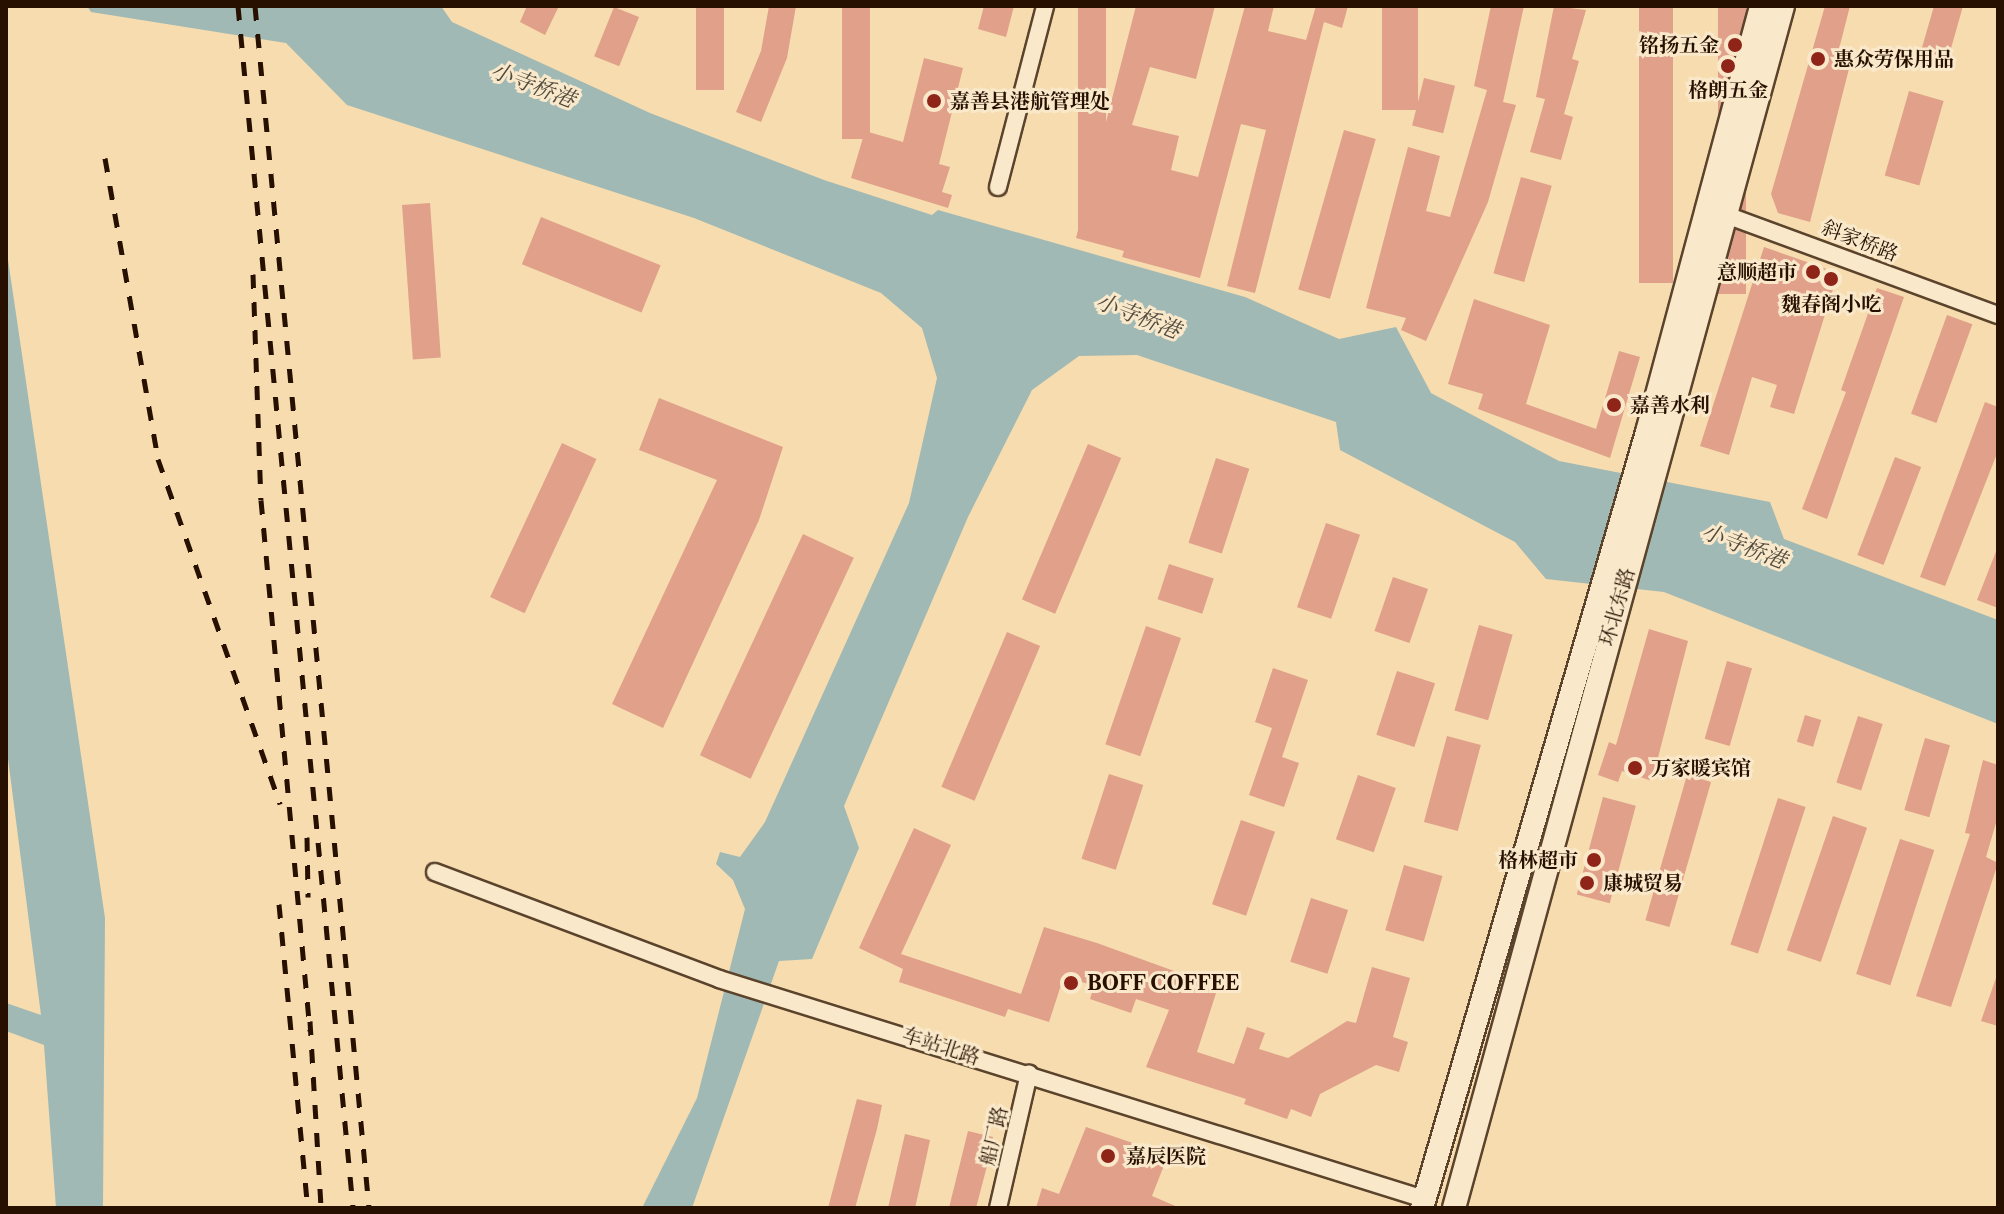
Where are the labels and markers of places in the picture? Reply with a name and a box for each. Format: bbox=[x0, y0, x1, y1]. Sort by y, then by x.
place label: 铭扬五金 bbox=[1639, 33, 1719, 57]
marker: 铭扬五金 bbox=[1726, 36, 1744, 54]
place label: 惠众劳保用品 bbox=[1834, 47, 1954, 71]
marker: 惠众劳保用品 bbox=[1809, 50, 1827, 68]
marker: 格朗五金 bbox=[1719, 57, 1737, 75]
place label: 格朗五金 bbox=[1688, 78, 1768, 102]
place label: 嘉善县港航管理处 bbox=[950, 89, 1110, 113]
marker: 嘉善县港航管理处 bbox=[925, 92, 943, 110]
place label: 意顺超市 bbox=[1717, 260, 1797, 284]
marker: 意顺超市 bbox=[1804, 263, 1822, 281]
marker: 魏春阁小吃 bbox=[1822, 270, 1840, 288]
place label: 魏春阁小吃 bbox=[1781, 292, 1881, 316]
place label: 嘉善水利 bbox=[1630, 393, 1710, 417]
marker: 嘉善水利 bbox=[1605, 396, 1623, 414]
place label: 万家暖宾馆 bbox=[1651, 756, 1751, 780]
marker: 万家暖宾馆 bbox=[1626, 759, 1644, 777]
place label: 格林超市 bbox=[1498, 848, 1578, 872]
marker: 格林超市 bbox=[1585, 851, 1603, 869]
place label: 康城贸易 bbox=[1603, 871, 1683, 895]
marker: 康城贸易 bbox=[1578, 874, 1596, 892]
place label: BOFF COFFEE bbox=[1087, 971, 1240, 995]
marker: BOFF COFFEE bbox=[1062, 974, 1080, 992]
place label: 嘉辰医院 bbox=[1126, 1144, 1206, 1168]
marker: 嘉辰医院 bbox=[1097, 1145, 1119, 1167]

